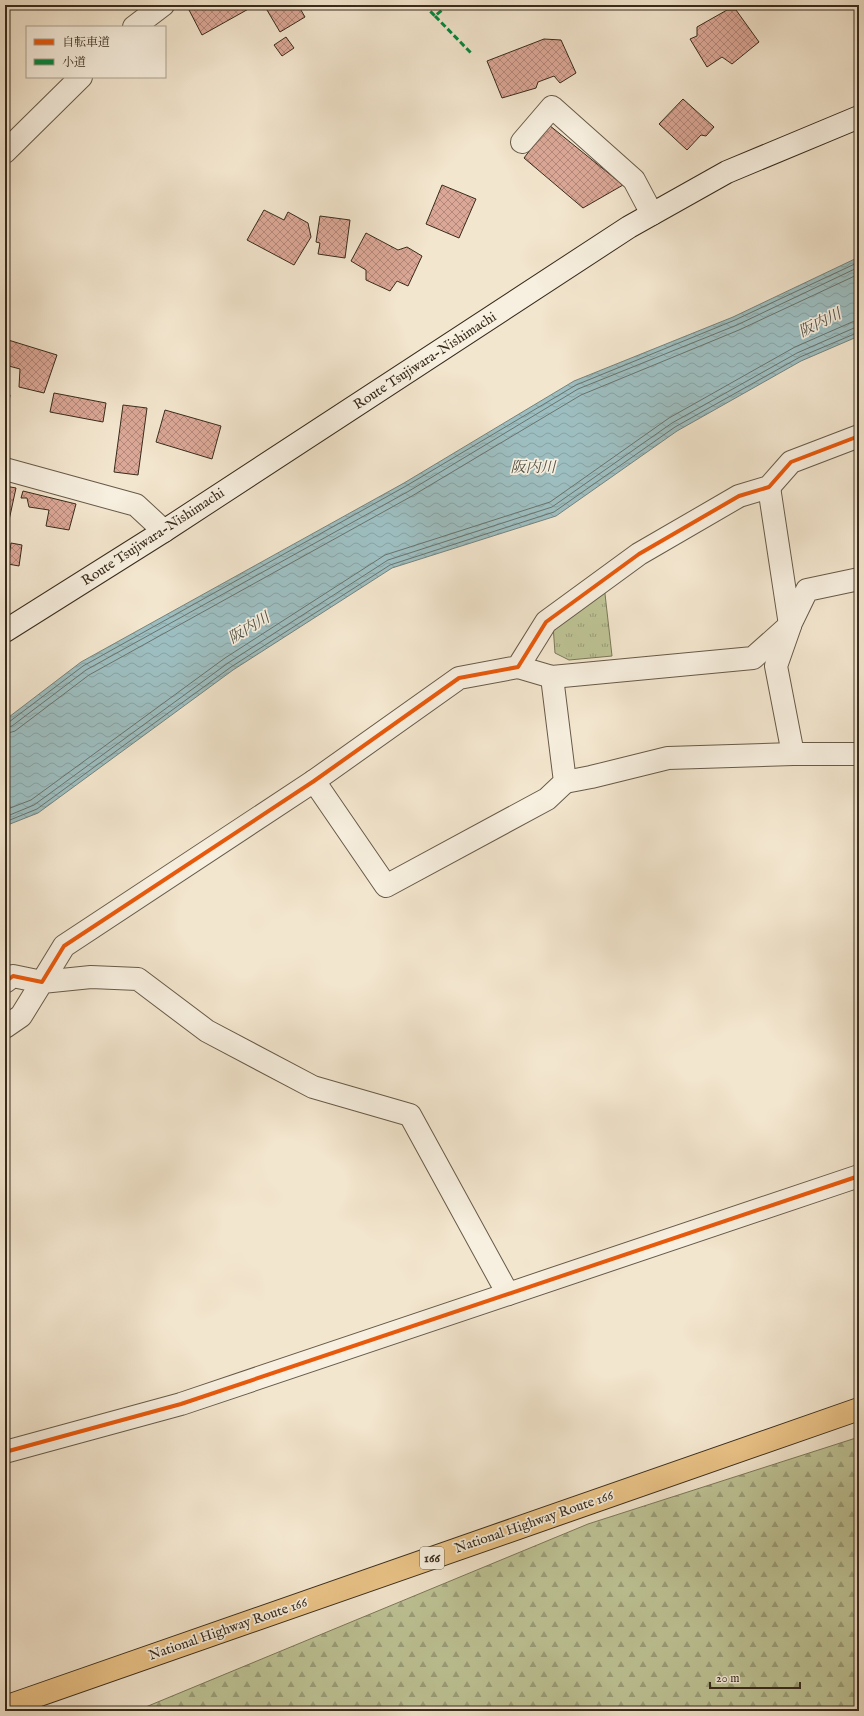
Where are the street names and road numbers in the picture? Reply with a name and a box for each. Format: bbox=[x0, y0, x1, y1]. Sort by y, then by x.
street label: Route Tsujiwara-Nishimachi bbox=[350, 308, 500, 414]
street label: Route Tsujiwara-Nishimachi bbox=[78, 484, 228, 590]
street label: National Highway Route 166 bbox=[452, 1486, 617, 1558]
road number: 166 bbox=[420, 1547, 444, 1569]
street label: National Highway Route 166 bbox=[146, 1593, 311, 1665]

